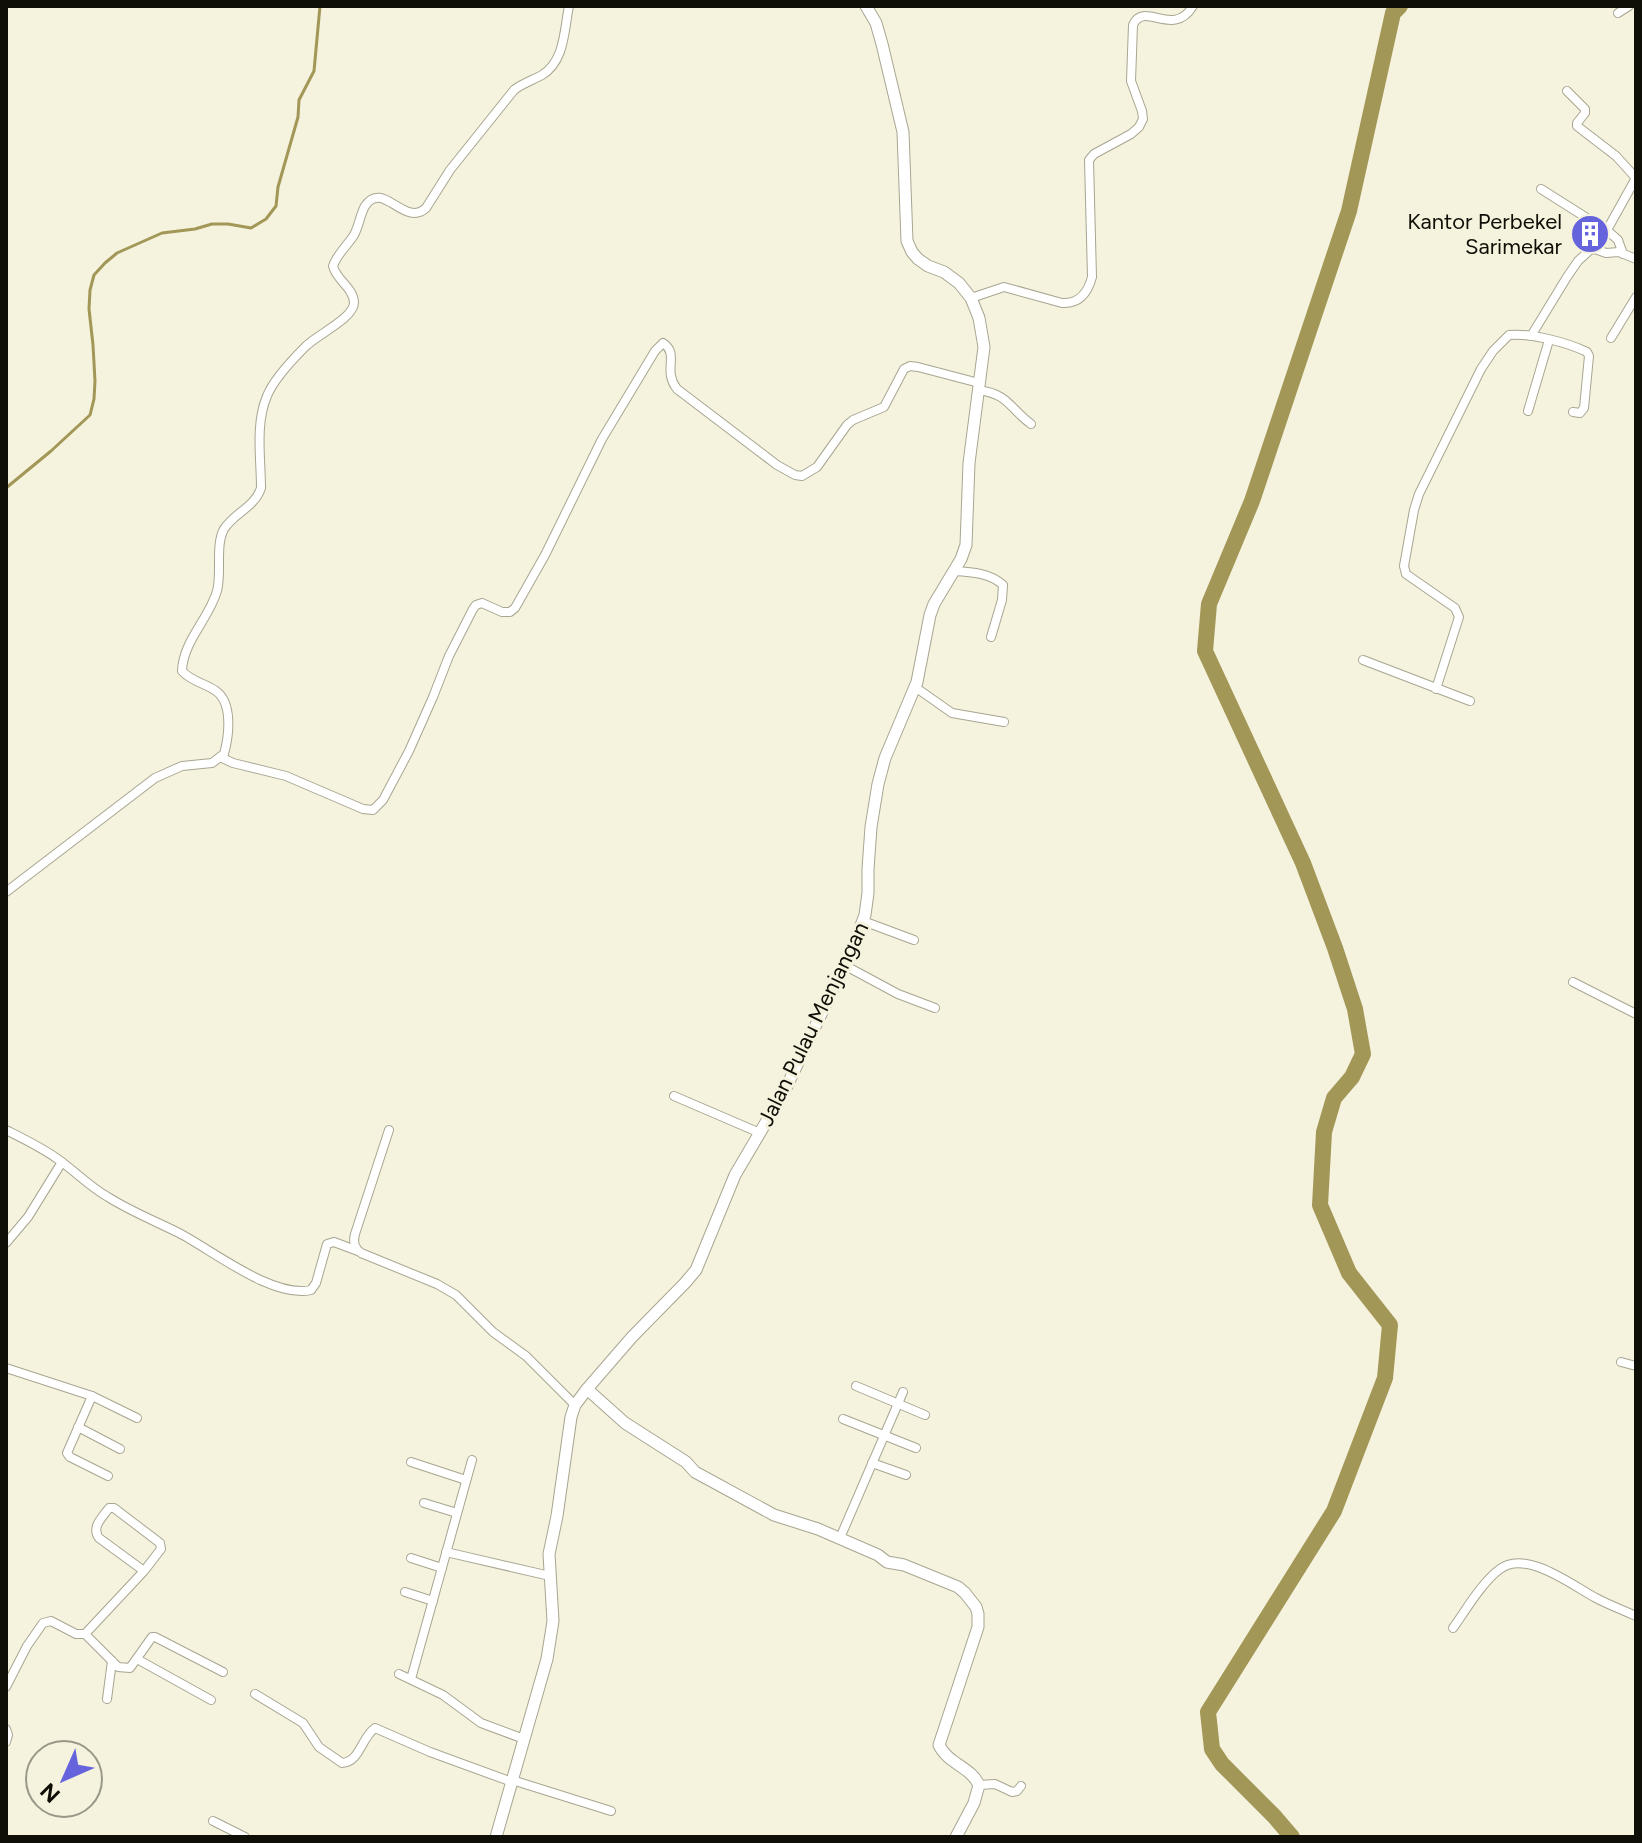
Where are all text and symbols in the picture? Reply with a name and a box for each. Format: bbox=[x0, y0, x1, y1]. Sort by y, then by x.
place label: Kantor Perbekel Sarimekar bbox=[1407, 208, 1563, 260]
building icon: Kantor Perbekel Sarimekar bbox=[1569, 213, 1611, 255]
street label: Jalan Pulau Menjangan bbox=[752, 918, 874, 1130]
north arrow bbox=[24, 1739, 104, 1819]
text: N bbox=[35, 1777, 66, 1808]

